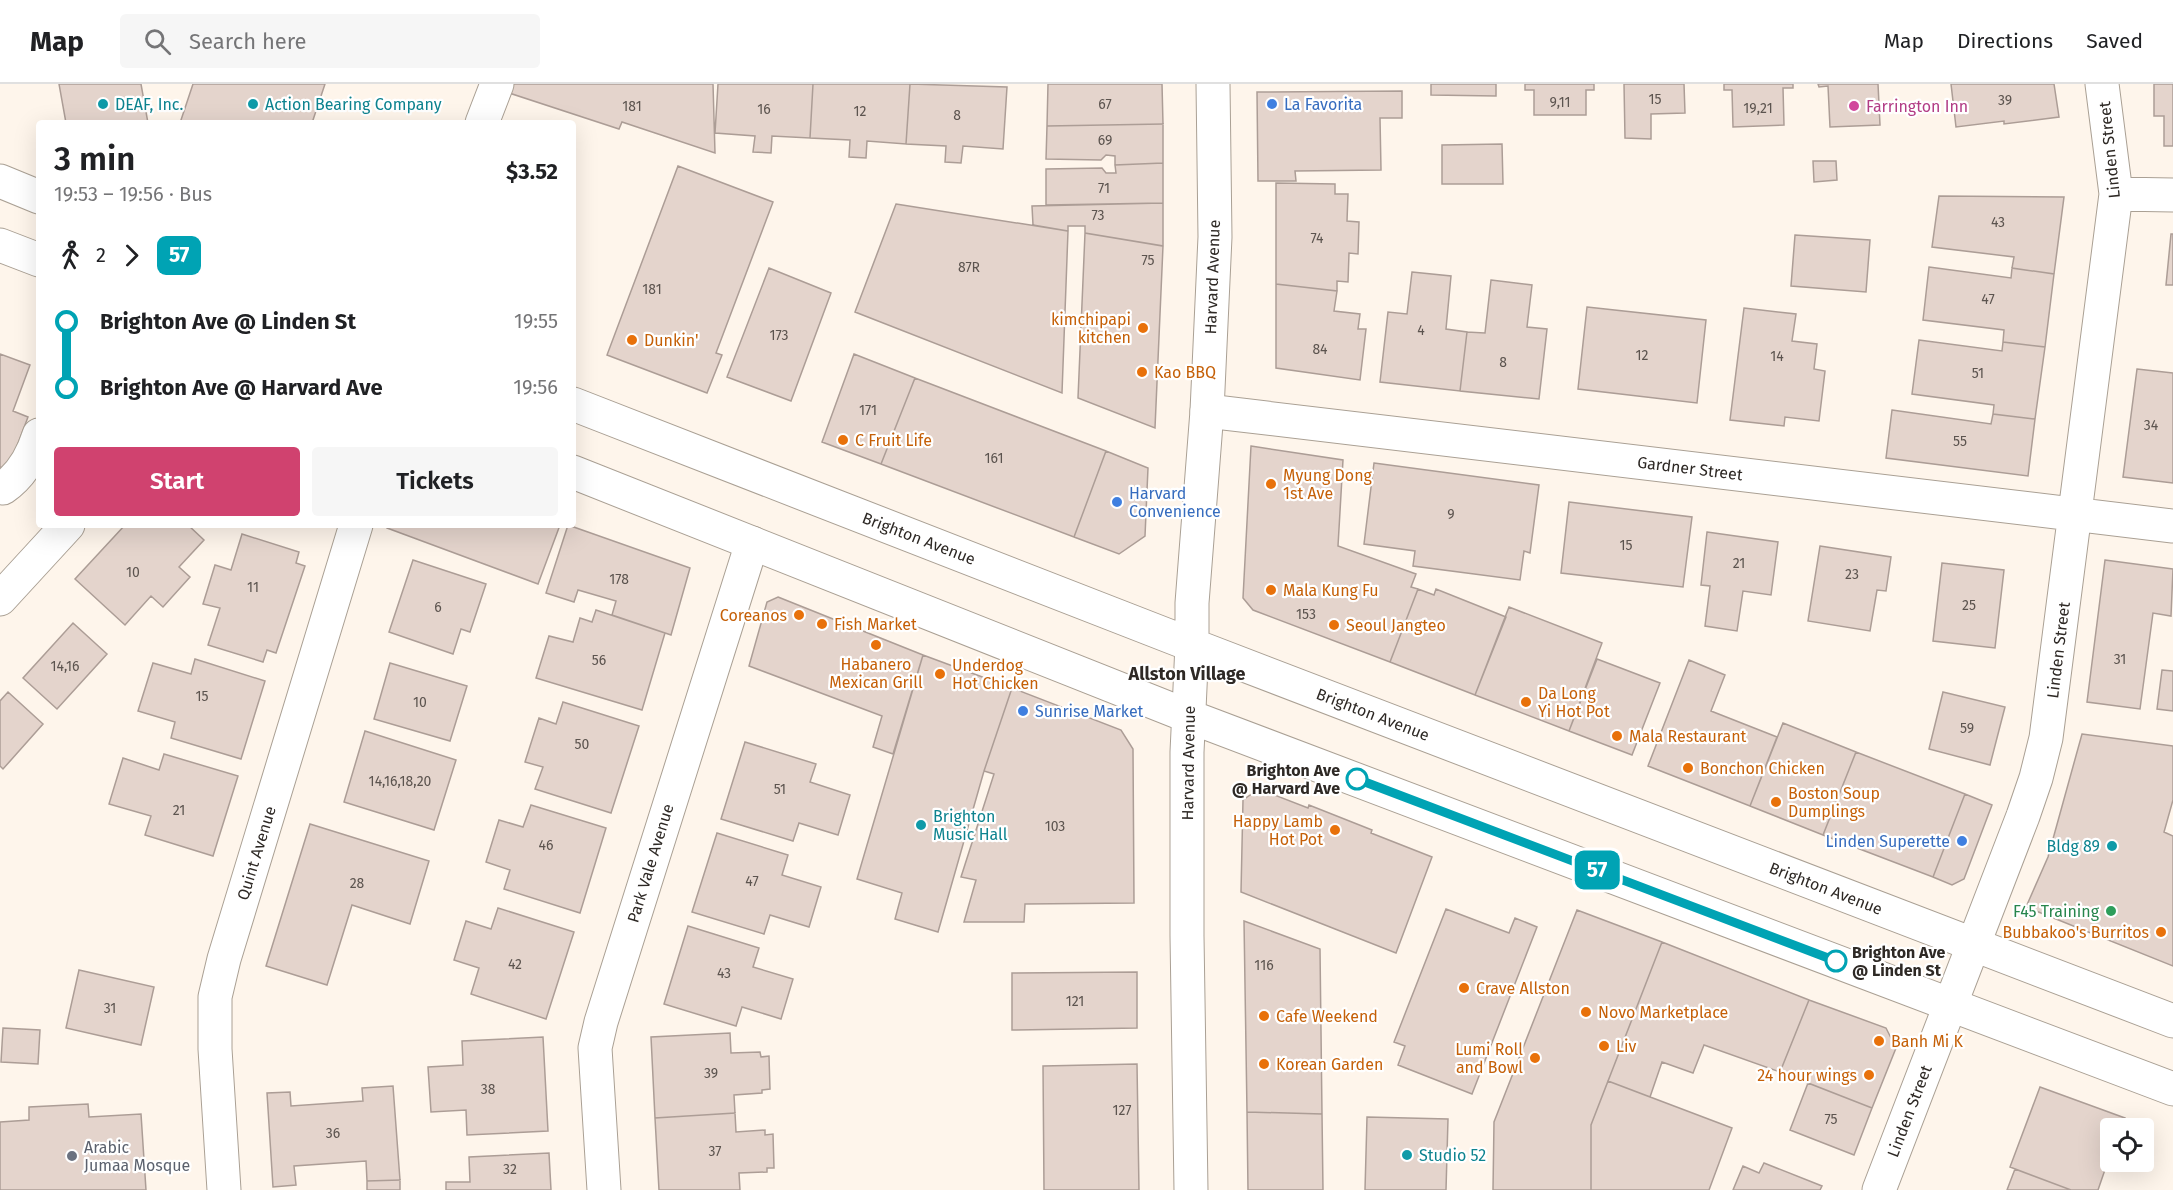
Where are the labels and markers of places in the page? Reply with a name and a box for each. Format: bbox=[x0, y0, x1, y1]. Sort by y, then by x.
place label: DEAF, Inc. bbox=[115, 95, 184, 114]
place label: Action Bearing Company bbox=[265, 95, 442, 114]
place label: La Favorita bbox=[1284, 95, 1362, 114]
marker: DEAF, Inc. bbox=[96, 97, 110, 111]
marker: Action Bearing Company bbox=[246, 97, 260, 111]
marker: La Favorita bbox=[1265, 97, 1279, 111]
place label: Farrington Inn bbox=[1866, 97, 1968, 116]
marker: Farrington Inn bbox=[1847, 99, 1861, 113]
place label: kimchipapi kitchen bbox=[1051, 310, 1131, 347]
marker: kimchipapi kitchen bbox=[1136, 321, 1150, 335]
place label: Dunkin' bbox=[644, 331, 698, 350]
marker: Dunkin' bbox=[625, 333, 639, 347]
place label: Kao BBQ bbox=[1154, 363, 1216, 382]
marker: Kao BBQ bbox=[1135, 365, 1149, 379]
place label: C Fruit Life bbox=[855, 431, 932, 450]
marker: C Fruit Life bbox=[836, 433, 850, 447]
place label: Myung Dong 1st Ave bbox=[1283, 466, 1373, 503]
marker: Myung Dong 1st Ave bbox=[1264, 477, 1278, 491]
place label: Harvard Convenience bbox=[1129, 484, 1221, 521]
marker: Harvard Convenience bbox=[1110, 495, 1124, 509]
place label: Mala Kung Fu bbox=[1283, 581, 1379, 600]
marker: Mala Kung Fu bbox=[1264, 583, 1278, 597]
place label: Coreanos bbox=[720, 606, 787, 625]
marker: Coreanos bbox=[792, 608, 806, 622]
place label: Fish Market bbox=[834, 615, 917, 634]
place label: Seoul Jangteo bbox=[1346, 616, 1446, 635]
marker: Fish Market bbox=[815, 617, 829, 631]
marker: Seoul Jangteo bbox=[1327, 618, 1341, 632]
marker: Habanero Mexican Grill bbox=[869, 638, 883, 652]
place label: Habanero Mexican Grill bbox=[829, 655, 923, 692]
place label: Underdog Hot Chicken bbox=[952, 656, 1039, 693]
marker: Underdog Hot Chicken bbox=[933, 667, 947, 681]
place label: Da Long Yi Hot Pot bbox=[1538, 684, 1610, 721]
marker: Da Long Yi Hot Pot bbox=[1519, 695, 1533, 709]
place label: Sunrise Market bbox=[1035, 702, 1144, 721]
marker: Sunrise Market bbox=[1016, 704, 1030, 718]
place label: Mala Restaurant bbox=[1629, 727, 1747, 746]
marker: Mala Restaurant bbox=[1610, 729, 1624, 743]
place label: Bonchon Chicken bbox=[1700, 759, 1825, 778]
place label: Brighton Ave @ Harvard Ave bbox=[1232, 761, 1340, 798]
marker: Bonchon Chicken bbox=[1681, 761, 1695, 775]
marker: Brighton Ave @ Harvard Ave bbox=[1346, 768, 1368, 790]
place label: Boston Soup Dumplings bbox=[1788, 784, 1880, 821]
marker: Boston Soup Dumplings bbox=[1769, 795, 1783, 809]
place label: Brighton Music Hall bbox=[933, 807, 1008, 844]
place label: Happy Lamb Hot Pot bbox=[1233, 812, 1323, 849]
marker: Brighton Music Hall bbox=[914, 818, 928, 832]
marker: Happy Lamb Hot Pot bbox=[1328, 823, 1342, 837]
place label: Linden Superette bbox=[1826, 832, 1950, 851]
marker: Linden Superette bbox=[1955, 834, 1969, 848]
place label: Bldg 89 bbox=[2047, 837, 2100, 856]
marker: Bldg 89 bbox=[2105, 839, 2119, 853]
place label: F45 Training bbox=[2013, 902, 2100, 921]
marker: F45 Training bbox=[2104, 904, 2118, 918]
place label: Bubbakoo's Burritos bbox=[2003, 923, 2149, 942]
marker: Bubbakoo's Burritos bbox=[2154, 925, 2168, 939]
place label: Brighton Ave @ Linden St bbox=[1852, 943, 1946, 980]
marker: Brighton Ave @ Linden St bbox=[1825, 950, 1847, 972]
place label: Crave Allston bbox=[1476, 979, 1570, 998]
marker: Crave Allston bbox=[1457, 981, 1471, 995]
place label: Novo Marketplace bbox=[1598, 1003, 1728, 1022]
marker: Novo Marketplace bbox=[1579, 1005, 1593, 1019]
place label: Cafe Weekend bbox=[1276, 1007, 1378, 1026]
marker: Cafe Weekend bbox=[1257, 1009, 1271, 1023]
place label: Banh Mi K bbox=[1891, 1032, 1964, 1051]
marker: Banh Mi K bbox=[1872, 1034, 1886, 1048]
place label: Liv bbox=[1616, 1037, 1636, 1056]
marker: Liv bbox=[1597, 1039, 1611, 1053]
place label: Lumi Roll and Bowl bbox=[1455, 1040, 1523, 1077]
marker: Lumi Roll and Bowl bbox=[1528, 1051, 1542, 1065]
place label: Korean Garden bbox=[1276, 1055, 1383, 1074]
marker: Korean Garden bbox=[1257, 1057, 1271, 1071]
place label: 24 hour wings bbox=[1757, 1066, 1857, 1085]
marker: 24 hour wings bbox=[1862, 1068, 1876, 1082]
place label: Arabic Jumaa Mosque bbox=[84, 1138, 190, 1175]
place label: Studio 52 bbox=[1419, 1146, 1486, 1165]
marker: Studio 52 bbox=[1400, 1148, 1414, 1162]
marker: Arabic Jumaa Mosque bbox=[65, 1149, 79, 1163]

